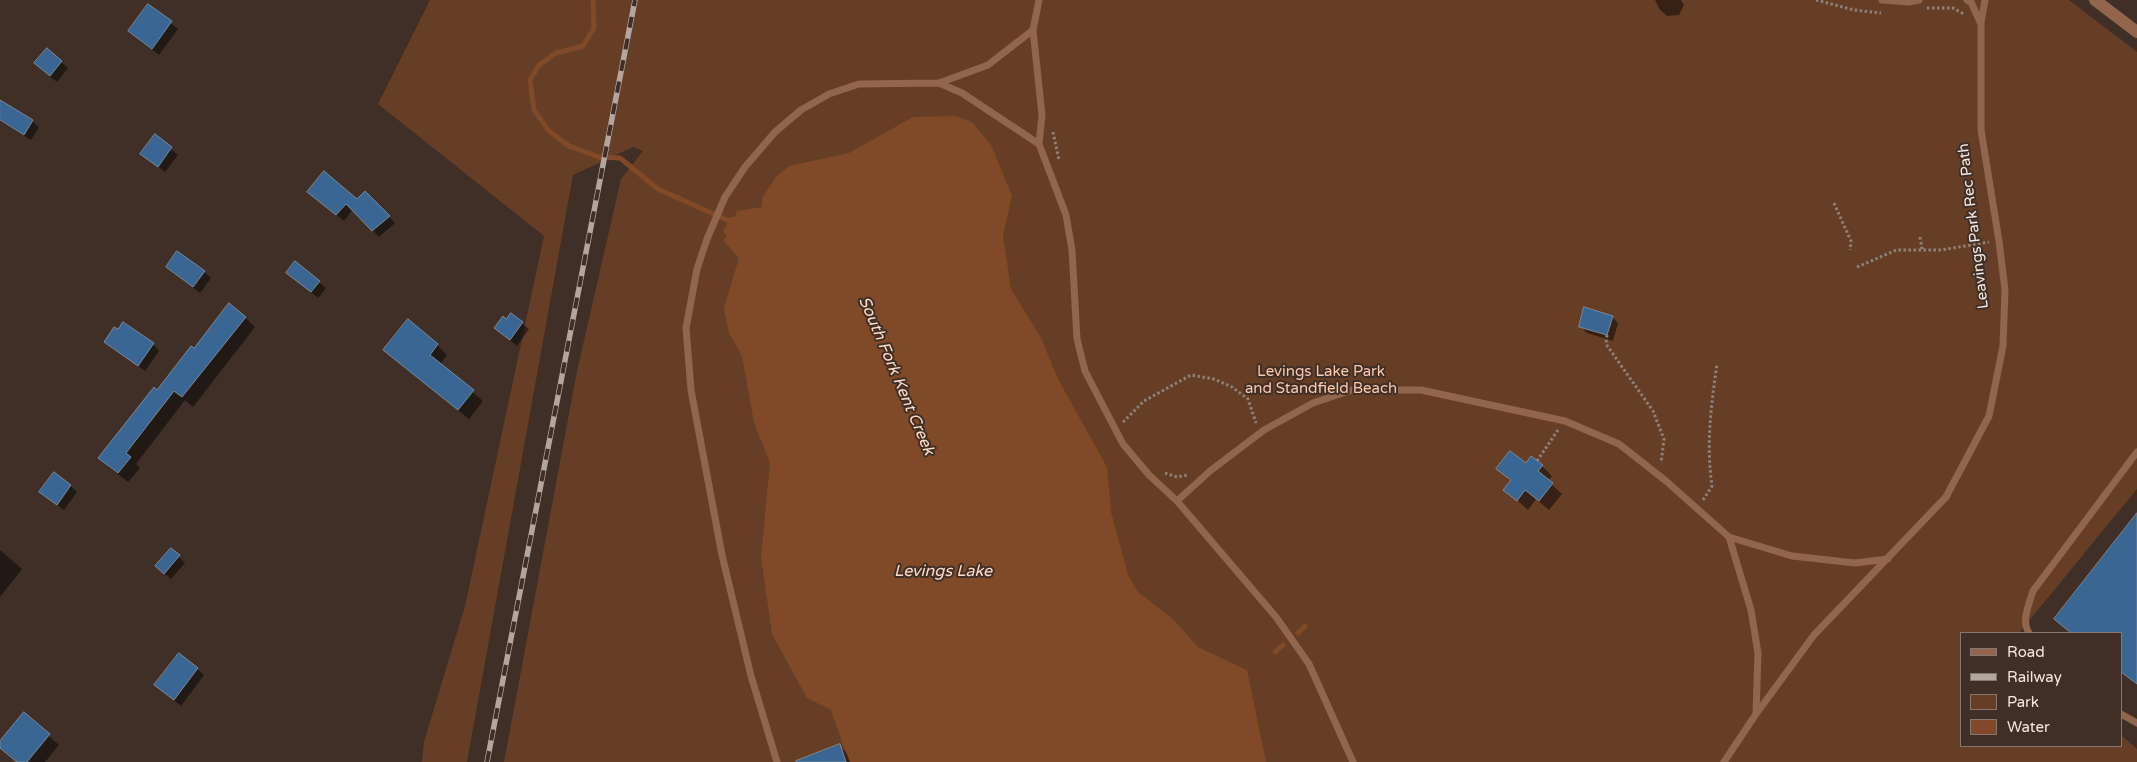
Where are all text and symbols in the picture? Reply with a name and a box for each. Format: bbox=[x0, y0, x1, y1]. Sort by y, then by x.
street label: Leavings Park Rec Path bbox=[1955, 142, 1993, 310]
water label: South Fork Kent Creek bbox=[854, 294, 938, 458]
park label: Levings Lake Park and Standfield Beach bbox=[1245, 363, 1397, 398]
water label: Levings Lake bbox=[894, 562, 992, 582]
legend bbox=[1960, 632, 2122, 747]
text: Road bbox=[2007, 643, 2045, 661]
text: Railway bbox=[2007, 668, 2062, 686]
text: Park bbox=[2007, 693, 2039, 711]
text: Water bbox=[2007, 718, 2050, 736]

